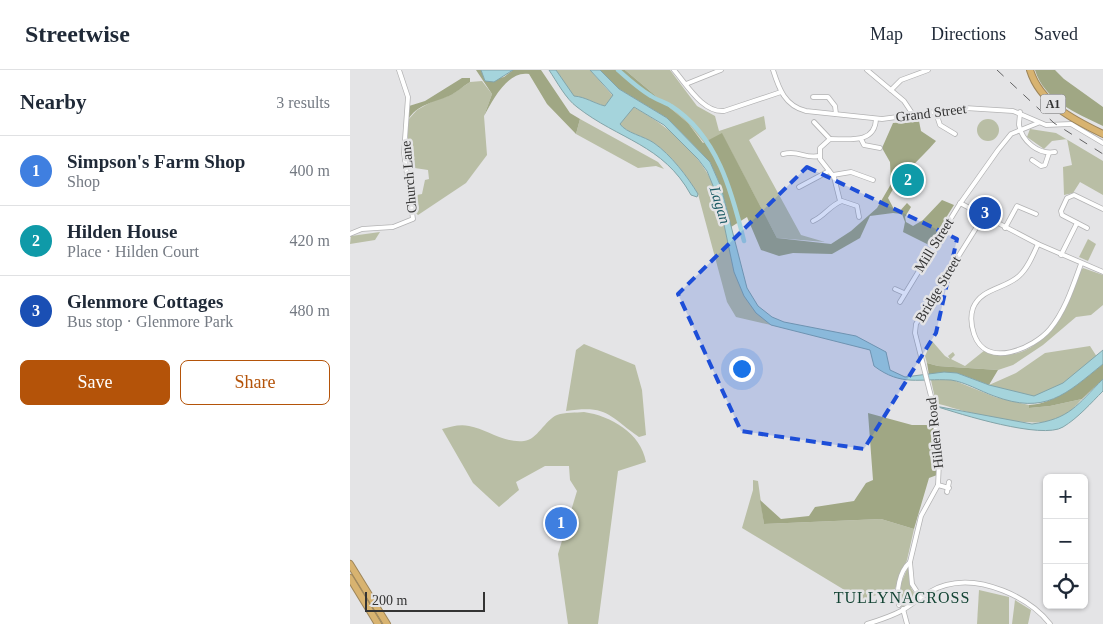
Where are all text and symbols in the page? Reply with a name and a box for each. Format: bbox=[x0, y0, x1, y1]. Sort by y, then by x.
text: Streetwise bbox=[25, 21, 130, 47]
text: Map bbox=[870, 24, 903, 44]
text: Directions bbox=[931, 24, 1006, 44]
text: Saved bbox=[1034, 24, 1078, 44]
text: Nearby bbox=[20, 90, 87, 114]
text: 3 results bbox=[276, 94, 330, 111]
road number: A1 bbox=[1040, 94, 1066, 114]
street label: Grand Street bbox=[895, 101, 967, 125]
street label: Church Lane bbox=[398, 140, 420, 214]
text: Simpson's Farm Shop bbox=[67, 151, 245, 172]
pin: 2 bbox=[892, 161, 924, 199]
text: 1 bbox=[32, 162, 40, 179]
text: 400 m bbox=[290, 162, 330, 179]
text: Shop bbox=[67, 173, 100, 190]
water label: Lagan bbox=[706, 183, 733, 226]
pin: 3 bbox=[969, 194, 1001, 232]
street label: Mill Street bbox=[912, 215, 956, 275]
text: Hilden House bbox=[67, 221, 177, 242]
text: 2 bbox=[32, 232, 40, 249]
text: 420 m bbox=[290, 232, 330, 249]
text: Place · Hilden Court bbox=[67, 243, 199, 260]
street label: Bridge Street bbox=[912, 253, 964, 325]
text: Glenmore Cottages bbox=[67, 291, 223, 312]
text: 3 bbox=[32, 302, 40, 319]
text: 480 m bbox=[290, 302, 330, 319]
text: Bus stop · Glenmore Park bbox=[67, 313, 233, 330]
your location bbox=[729, 356, 755, 382]
button: Save bbox=[20, 360, 170, 405]
button: Share bbox=[180, 360, 330, 405]
street label: Hilden Road bbox=[924, 397, 946, 469]
map controls bbox=[1043, 474, 1088, 609]
button: + bbox=[1043, 474, 1088, 519]
pin: 1 bbox=[545, 504, 577, 542]
button: − bbox=[1043, 519, 1088, 564]
button: locate bbox=[1043, 564, 1088, 609]
scale bar bbox=[365, 589, 485, 612]
district label: TULLYNACROSS bbox=[834, 589, 970, 606]
text: 200 m bbox=[372, 593, 407, 608]

